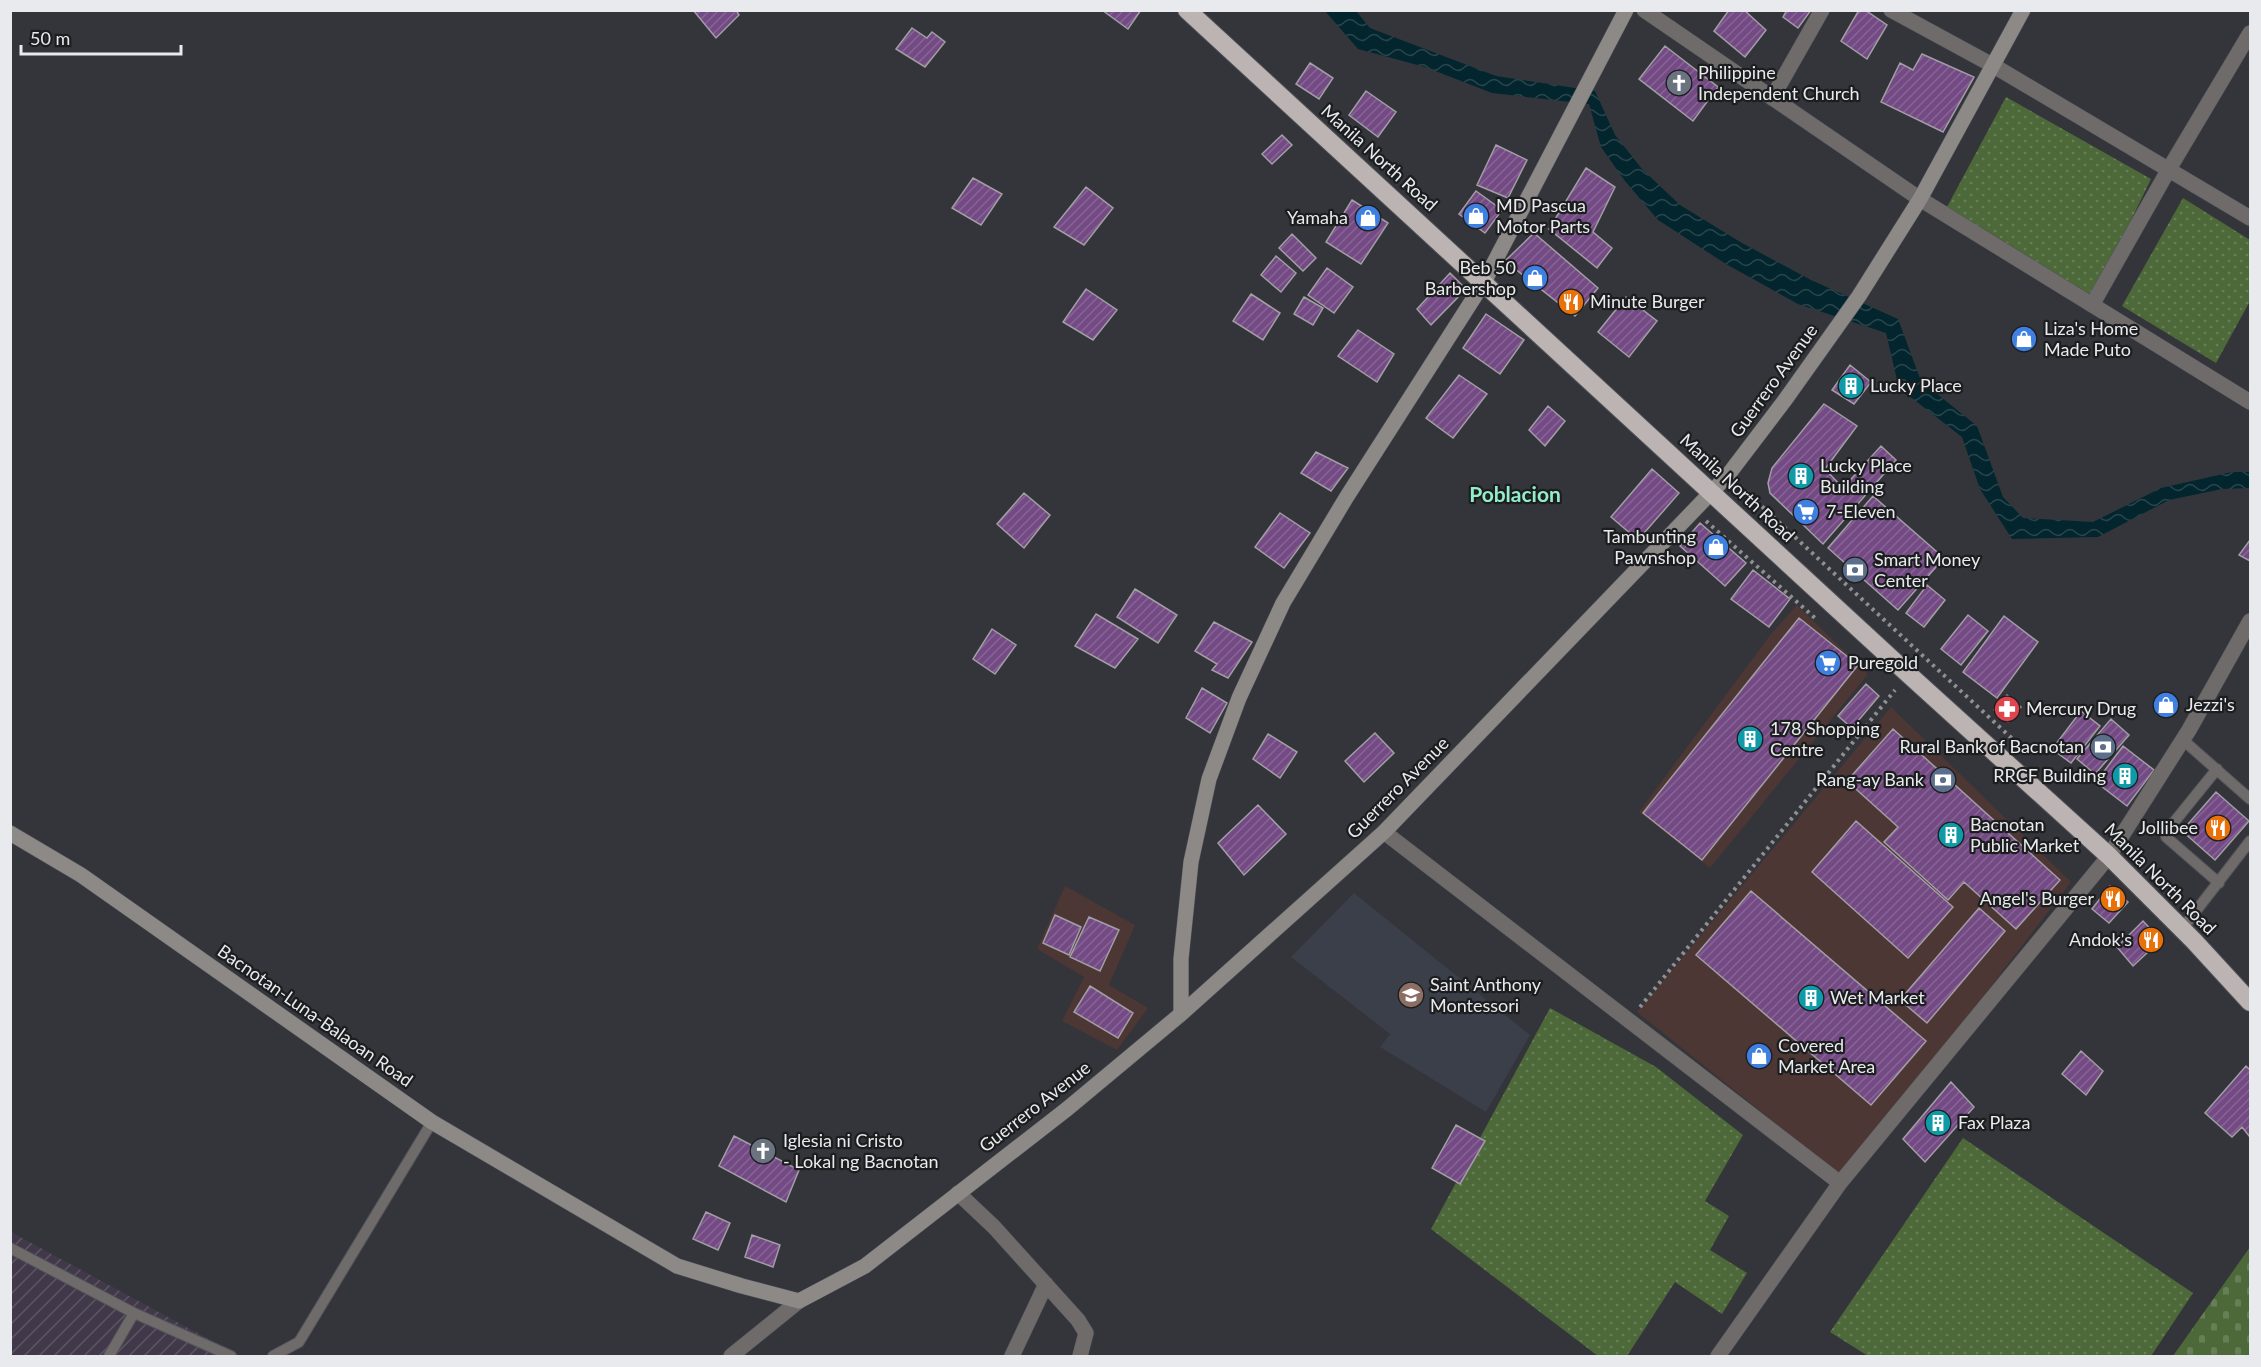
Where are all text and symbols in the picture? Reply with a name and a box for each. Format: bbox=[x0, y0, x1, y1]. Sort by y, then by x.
scale bar bbox=[21, 18, 182, 56]
text: 50 m bbox=[30, 27, 70, 49]
place label: Philippine Independent Church bbox=[1698, 61, 1860, 104]
church icon: Philippine Independent Church bbox=[1664, 68, 1694, 98]
street label: Manila North Road bbox=[1317, 99, 1442, 215]
place label: MD Pascua Motor Parts bbox=[1496, 194, 1590, 237]
shop icon: MD Pascua Motor Parts bbox=[1461, 201, 1491, 231]
shop icon: Yamaha bbox=[1353, 203, 1383, 233]
place label: Yamaha bbox=[1287, 206, 1348, 228]
place label: Beb 50 Barbershop bbox=[1425, 256, 1516, 299]
shop icon: Beb 50 Barbershop bbox=[1520, 263, 1550, 293]
restaurant icon: Minute Burger bbox=[1556, 287, 1586, 317]
place label: Minute Burger bbox=[1590, 290, 1705, 312]
place label: Liza's Home Made Puto bbox=[2044, 317, 2138, 360]
street label: Guerrero Avenue bbox=[1725, 319, 1822, 441]
shop icon: Liza's Home Made Puto bbox=[2009, 324, 2039, 354]
building icon: Lucky Place bbox=[1836, 371, 1866, 401]
place label: Lucky Place bbox=[1870, 374, 1962, 396]
street label: Manila North Road bbox=[1676, 428, 1800, 546]
place label: Lucky Place Building bbox=[1820, 454, 1912, 497]
building icon: Lucky Place Building bbox=[1786, 461, 1816, 491]
district label: Poblacion bbox=[1469, 481, 1561, 506]
supermarket icon: 7-Eleven bbox=[1791, 497, 1821, 527]
place label: 7-Eleven bbox=[1826, 500, 1896, 522]
place label: Tambunting Pawnshop bbox=[1603, 525, 1696, 568]
shop icon: Tambunting Pawnshop bbox=[1701, 532, 1731, 562]
place label: Smart Money Center bbox=[1874, 548, 1981, 591]
bank icon: Smart Money Center bbox=[1840, 555, 1870, 585]
supermarket icon: Puregold bbox=[1813, 648, 1843, 678]
place label: Puregold bbox=[1848, 651, 1918, 673]
shop icon: Jezzi's bbox=[2151, 690, 2181, 720]
place label: Jezzi's bbox=[2186, 693, 2235, 715]
pharmacy icon: Mercury Drug bbox=[1992, 694, 2022, 724]
place label: Mercury Drug bbox=[2026, 697, 2136, 719]
place label: 178 Shopping Centre bbox=[1770, 717, 1880, 760]
building icon: 178 Shopping Centre bbox=[1735, 724, 1765, 754]
street label: Guerrero Avenue bbox=[1342, 732, 1453, 843]
bank icon: Rural Bank of Bacnotan bbox=[2088, 732, 2118, 762]
place label: Rural Bank of Bacnotan bbox=[1899, 735, 2084, 757]
building icon: RRCF Building bbox=[2110, 761, 2140, 791]
place label: RRCF Building bbox=[1993, 764, 2106, 786]
bank icon: Rang-ay Bank bbox=[1928, 765, 1958, 795]
place label: Rang-ay Bank bbox=[1816, 768, 1925, 790]
place label: Bacnotan Public Market bbox=[1970, 813, 2080, 856]
restaurant icon: Jollibee bbox=[2203, 813, 2233, 843]
place label: Jollibee bbox=[2139, 816, 2198, 838]
street label: Manila North Road bbox=[2100, 818, 2221, 939]
building icon: Bacnotan Public Market bbox=[1936, 820, 1966, 850]
restaurant icon: Angel's Burger bbox=[2098, 884, 2128, 914]
place label: Angel's Burger bbox=[1980, 887, 2094, 909]
restaurant icon: Andok's bbox=[2136, 925, 2166, 955]
place label: Andok's bbox=[2069, 928, 2132, 950]
street label: Bacnotan-Luna-Balaoan Road bbox=[214, 939, 417, 1091]
place label: Saint Anthony Montessori bbox=[1430, 973, 1542, 1016]
school or university icon: Saint Anthony Montessori bbox=[1396, 980, 1426, 1010]
building icon: Wet Market bbox=[1796, 983, 1826, 1013]
place label: Wet Market bbox=[1830, 986, 1925, 1008]
place label: Covered Market Area bbox=[1778, 1034, 1875, 1077]
shop icon: Covered Market Area bbox=[1744, 1041, 1774, 1071]
street label: Guerrero Avenue bbox=[975, 1056, 1094, 1156]
building icon: Fax Plaza bbox=[1923, 1108, 1953, 1138]
place label: Fax Plaza bbox=[1958, 1111, 2030, 1133]
place label: Iglesia ni Cristo - Lokal ng Bacnotan bbox=[783, 1129, 939, 1172]
church icon: Iglesia ni Cristo - Lokal ng Bacnotan bbox=[748, 1136, 778, 1166]

